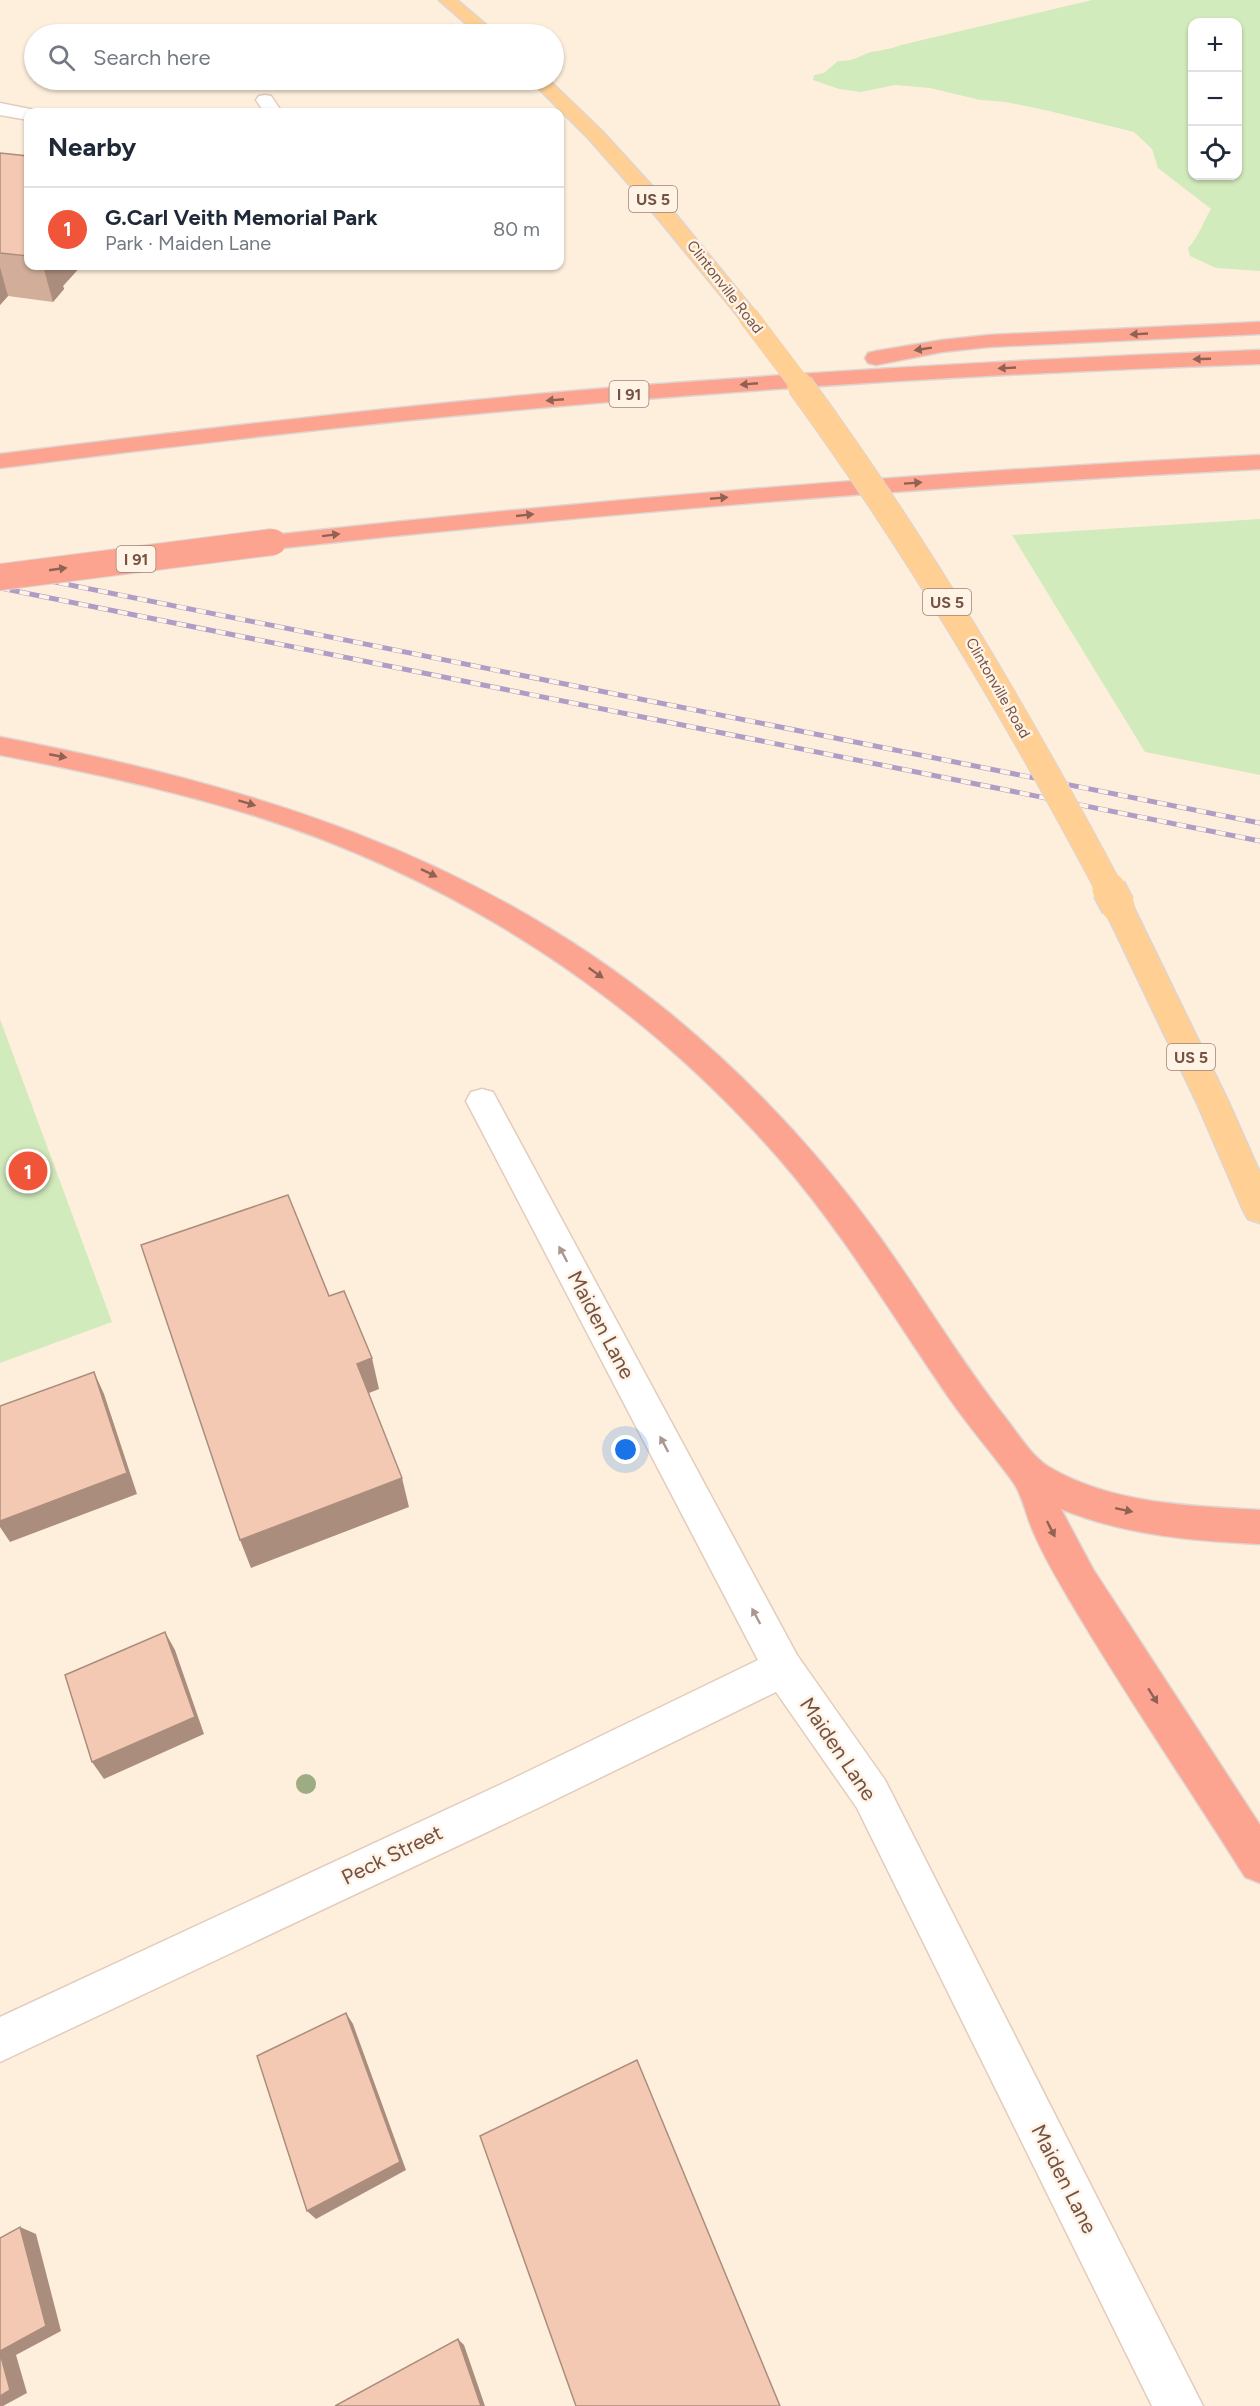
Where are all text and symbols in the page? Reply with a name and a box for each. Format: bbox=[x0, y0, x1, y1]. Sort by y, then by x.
map controls bbox=[1188, 18, 1242, 180]
button: + bbox=[1188, 18, 1242, 72]
search box bbox=[24, 24, 564, 90]
icon: search bbox=[45, 41, 78, 74]
text: Search here bbox=[93, 44, 211, 71]
button: − bbox=[1188, 72, 1242, 126]
button: locate bbox=[1188, 126, 1242, 180]
text: Nearby bbox=[48, 131, 136, 163]
road number: US 5 bbox=[629, 186, 677, 212]
text: G.Carl Veith Memorial Park bbox=[105, 204, 377, 231]
text: 1 bbox=[63, 217, 72, 241]
text: 80 m bbox=[493, 217, 540, 241]
text: Park · Maiden Lane bbox=[105, 231, 271, 255]
street label: Clintonville Road bbox=[683, 237, 767, 337]
one-way arrow bbox=[1129, 329, 1148, 338]
one-way arrow bbox=[914, 345, 933, 354]
one-way arrow bbox=[1192, 354, 1211, 364]
one-way arrow bbox=[997, 363, 1016, 372]
one-way arrow bbox=[740, 380, 759, 389]
road number: I 91 bbox=[610, 381, 648, 407]
one-way arrow bbox=[545, 395, 564, 405]
one-way arrow bbox=[904, 479, 923, 488]
one-way arrow bbox=[709, 493, 728, 503]
one-way arrow bbox=[515, 510, 534, 520]
one-way arrow bbox=[321, 531, 340, 540]
road number: I 91 bbox=[116, 546, 156, 572]
one-way arrow bbox=[49, 564, 68, 574]
road number: US 5 bbox=[923, 589, 971, 615]
street label: Clintonville Road bbox=[962, 635, 1034, 741]
one-way arrow bbox=[48, 752, 67, 761]
one-way arrow bbox=[238, 799, 256, 808]
one-way arrow bbox=[420, 868, 437, 877]
one-way arrow bbox=[587, 967, 603, 979]
road number: US 5 bbox=[1167, 1044, 1215, 1070]
pin: 1 bbox=[9, 1148, 48, 1194]
one-way arrow bbox=[558, 1245, 568, 1262]
street label: Maiden Lane bbox=[563, 1266, 640, 1383]
your location bbox=[611, 1435, 640, 1464]
one-way arrow bbox=[659, 1436, 669, 1453]
one-way arrow bbox=[1115, 1506, 1133, 1516]
one-way arrow bbox=[1047, 1521, 1056, 1538]
one-way arrow bbox=[751, 1608, 761, 1625]
one-way arrow bbox=[1147, 1688, 1158, 1704]
street label: Maiden Lane bbox=[795, 1692, 882, 1805]
street label: Peck Street bbox=[337, 1819, 446, 1890]
street label: Maiden Lane bbox=[1026, 2120, 1103, 2237]

